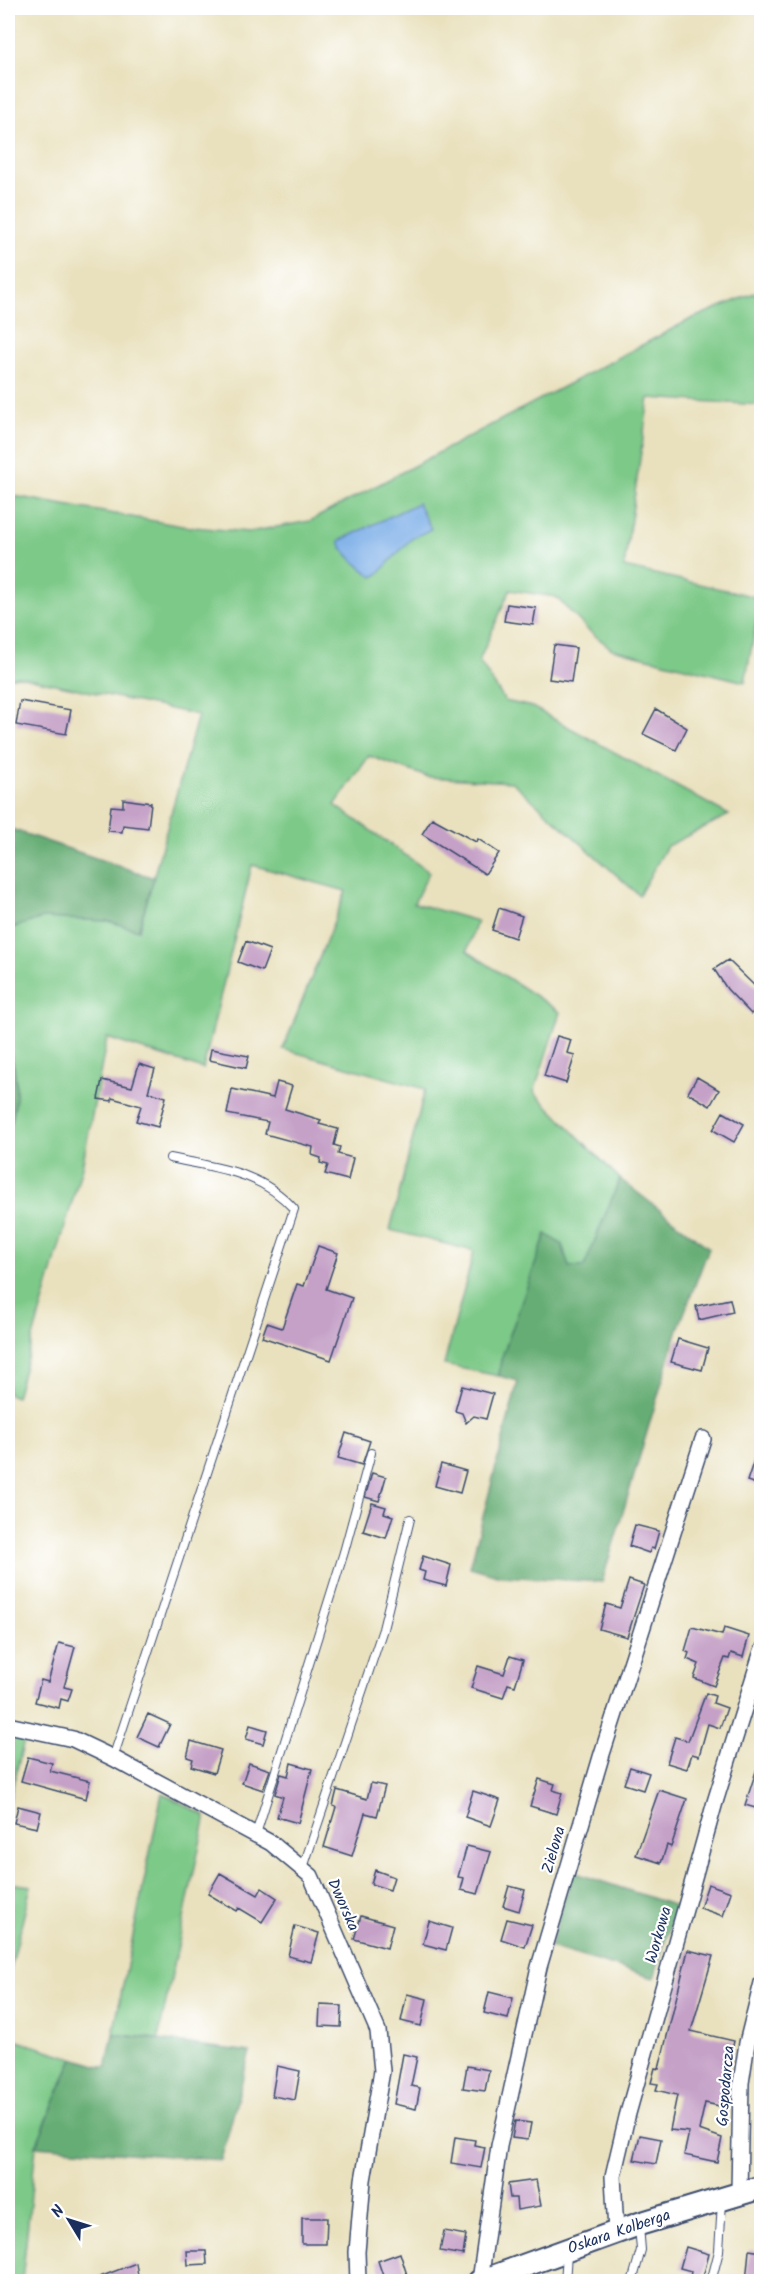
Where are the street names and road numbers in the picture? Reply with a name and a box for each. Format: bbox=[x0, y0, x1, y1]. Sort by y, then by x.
street label: Zielona bbox=[535, 1823, 573, 1877]
street label: Dworska bbox=[320, 1875, 366, 1935]
street label: Workowa bbox=[639, 1904, 679, 1966]
street label: Gospodarcza bbox=[710, 2044, 742, 2128]
street label: Oskara Kolberga bbox=[564, 2203, 674, 2261]

